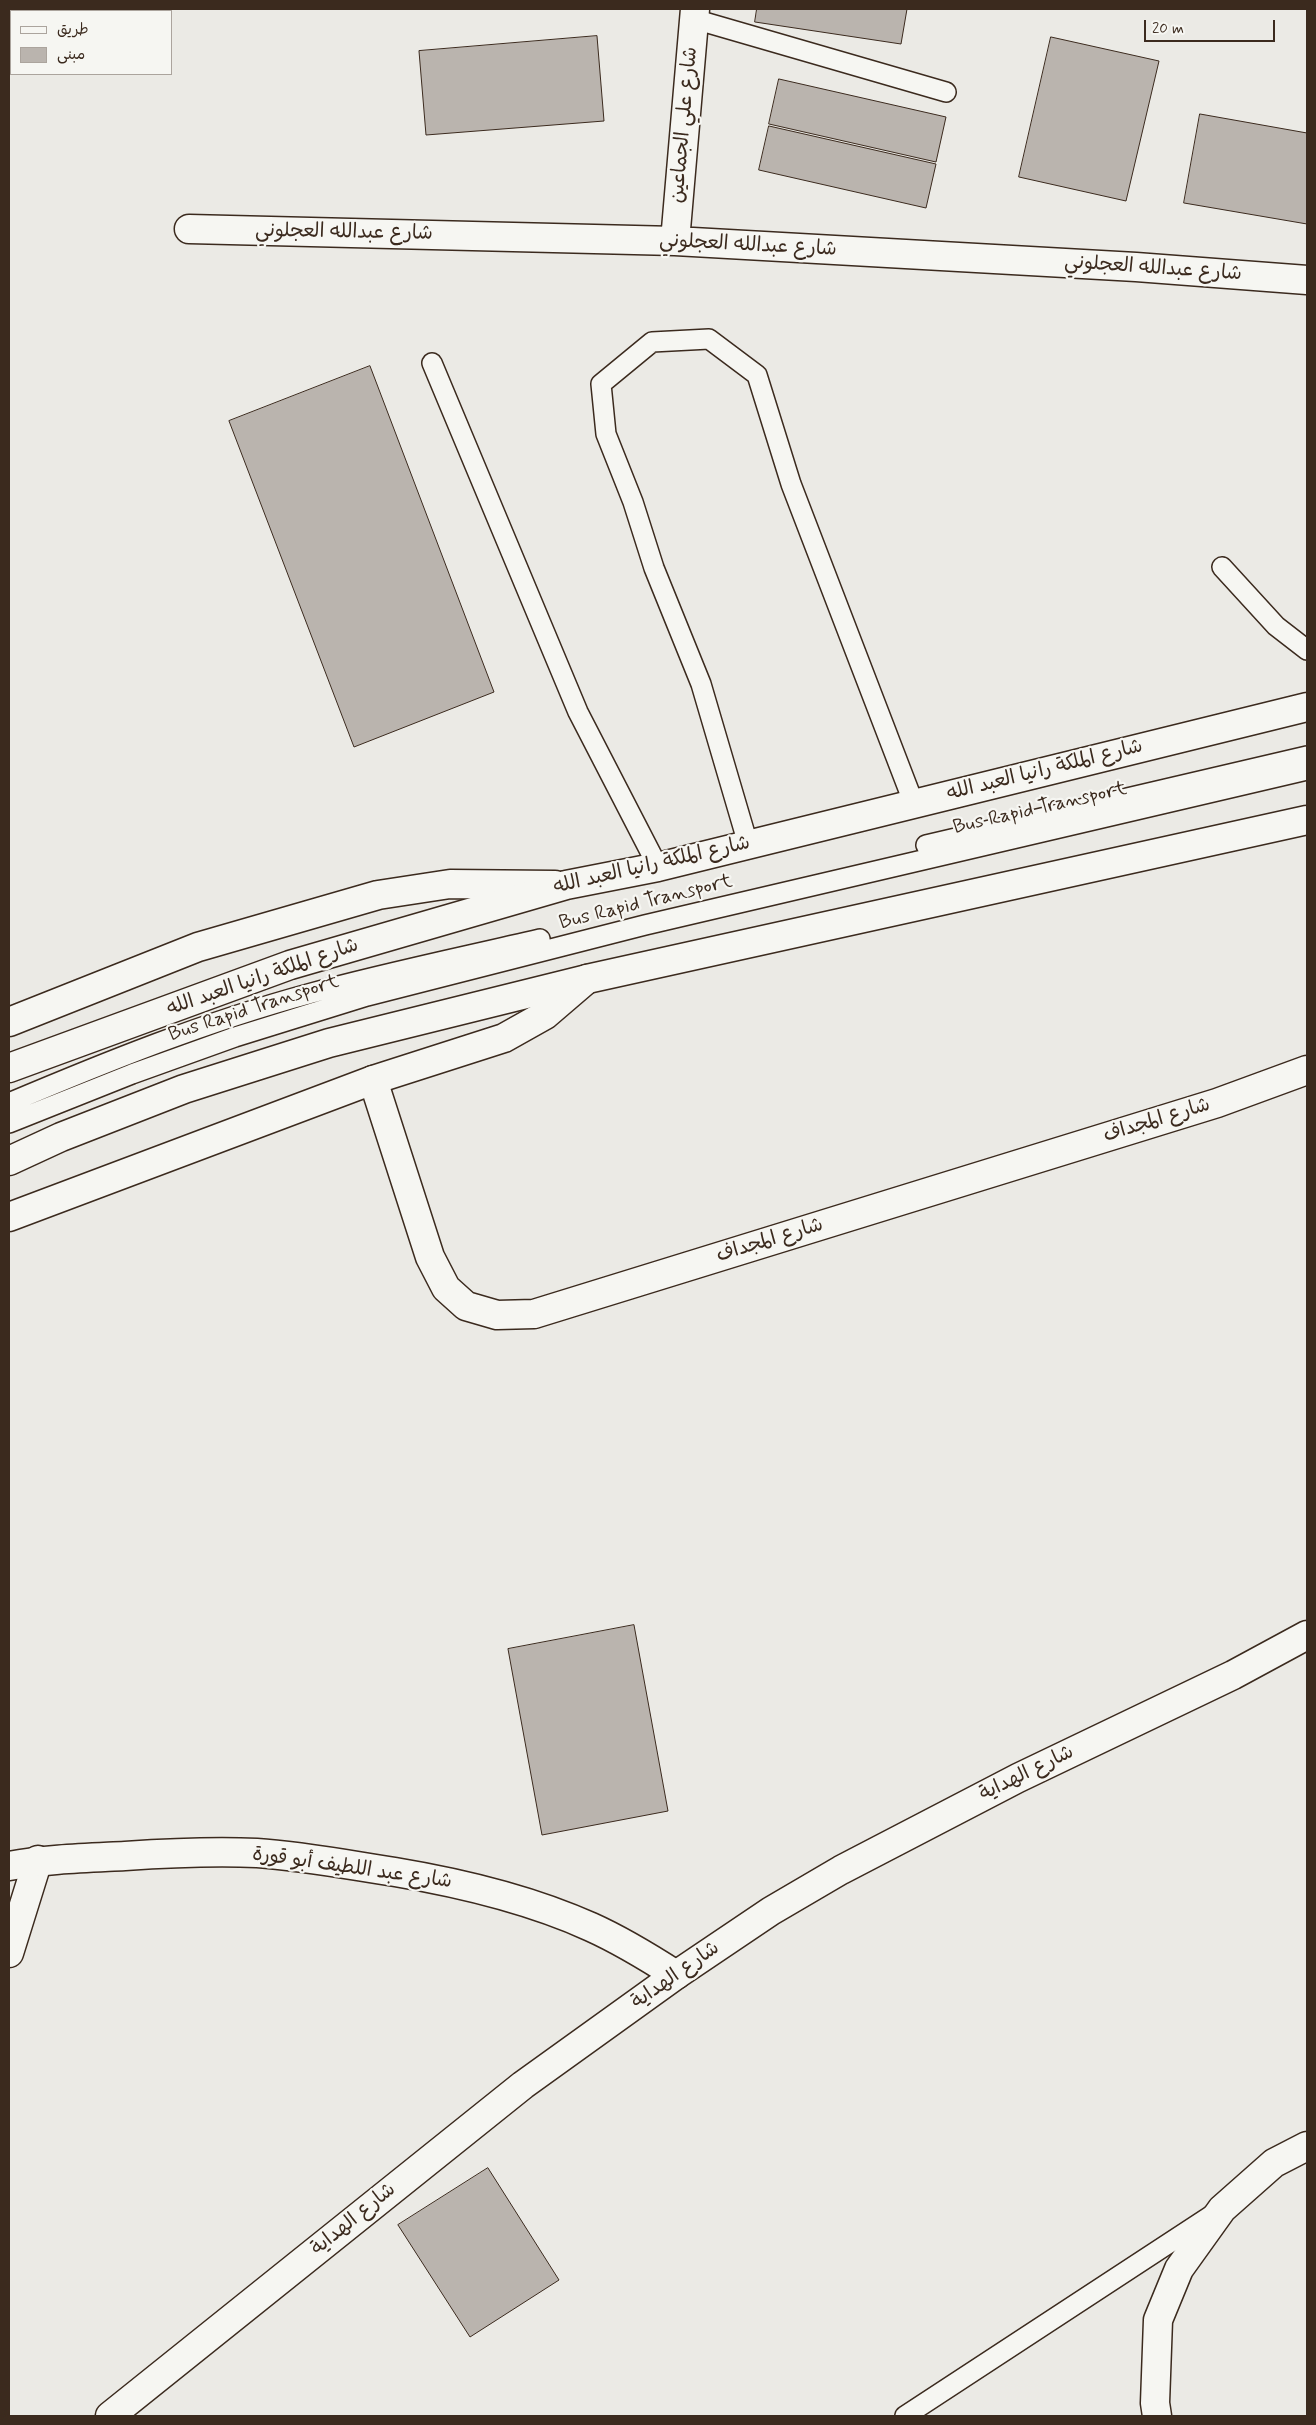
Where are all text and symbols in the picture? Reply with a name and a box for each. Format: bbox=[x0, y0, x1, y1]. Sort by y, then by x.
legend bbox=[10, 10, 172, 75]
scale bar bbox=[1146, 10, 1277, 42]
text: 20 m bbox=[1152, 19, 1184, 39]
text: طريق bbox=[57, 20, 89, 40]
text: مبنى bbox=[57, 45, 85, 65]
street label: شارع علي الجماعين bbox=[666, 46, 704, 204]
street label: شارع عبدالله العجلوني bbox=[255, 219, 433, 247]
street label: شارع عبدالله العجلوني bbox=[659, 229, 837, 263]
street label: شارع عبدالله العجلوني bbox=[1064, 251, 1242, 287]
street label: شارع الملكة رانيا العبد الله bbox=[945, 735, 1145, 807]
street label: Bus Rapid Transport bbox=[951, 777, 1129, 841]
street label: شارع الملكة رانيا العبد الله bbox=[551, 832, 753, 900]
street label: Bus Rapid Transport bbox=[557, 870, 735, 936]
street label: شارع الملكة رانيا العبد الله bbox=[164, 934, 362, 1022]
street label: Bus Rapid Transport bbox=[166, 970, 342, 1048]
street label: شارع المجداف bbox=[1101, 1093, 1213, 1149]
street label: شارع المجداف bbox=[714, 1213, 826, 1269]
street label: شارع الهداية bbox=[976, 1741, 1078, 1807]
street label: شارع عبد اللطيف أبو قورة bbox=[251, 1843, 453, 1895]
street label: شارع الهداية bbox=[627, 1937, 725, 2015]
street label: شارع الهداية bbox=[307, 2179, 401, 2261]

